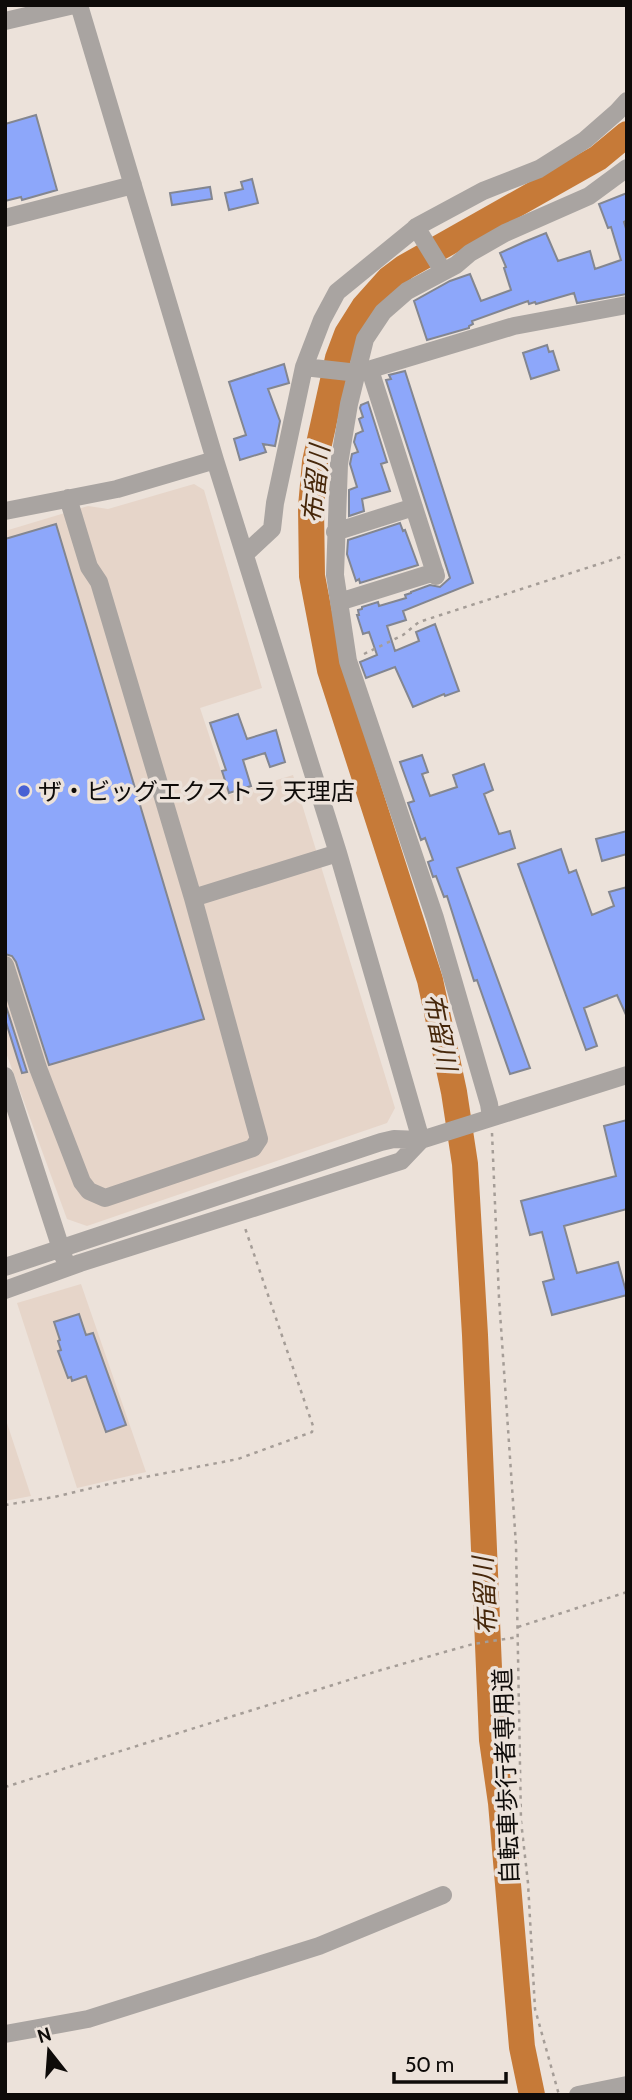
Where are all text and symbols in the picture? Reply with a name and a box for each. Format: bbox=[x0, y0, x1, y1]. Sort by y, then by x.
water label: 布留川 bbox=[296, 441, 336, 524]
place label: ザ・ビッグエクストラ 天理店 bbox=[38, 777, 355, 806]
marker: ザ・ビッグエクストラ 天理店 bbox=[16, 783, 32, 799]
water label: 布留川 bbox=[417, 991, 464, 1076]
water label: 布留川 bbox=[467, 1553, 503, 1636]
street label: 自転車歩行者専用道 bbox=[488, 1668, 524, 1884]
north arrow bbox=[14, 2016, 84, 2086]
text: N bbox=[34, 2022, 54, 2048]
scale bar bbox=[394, 2040, 506, 2084]
text: 50 m bbox=[405, 2052, 454, 2077]

